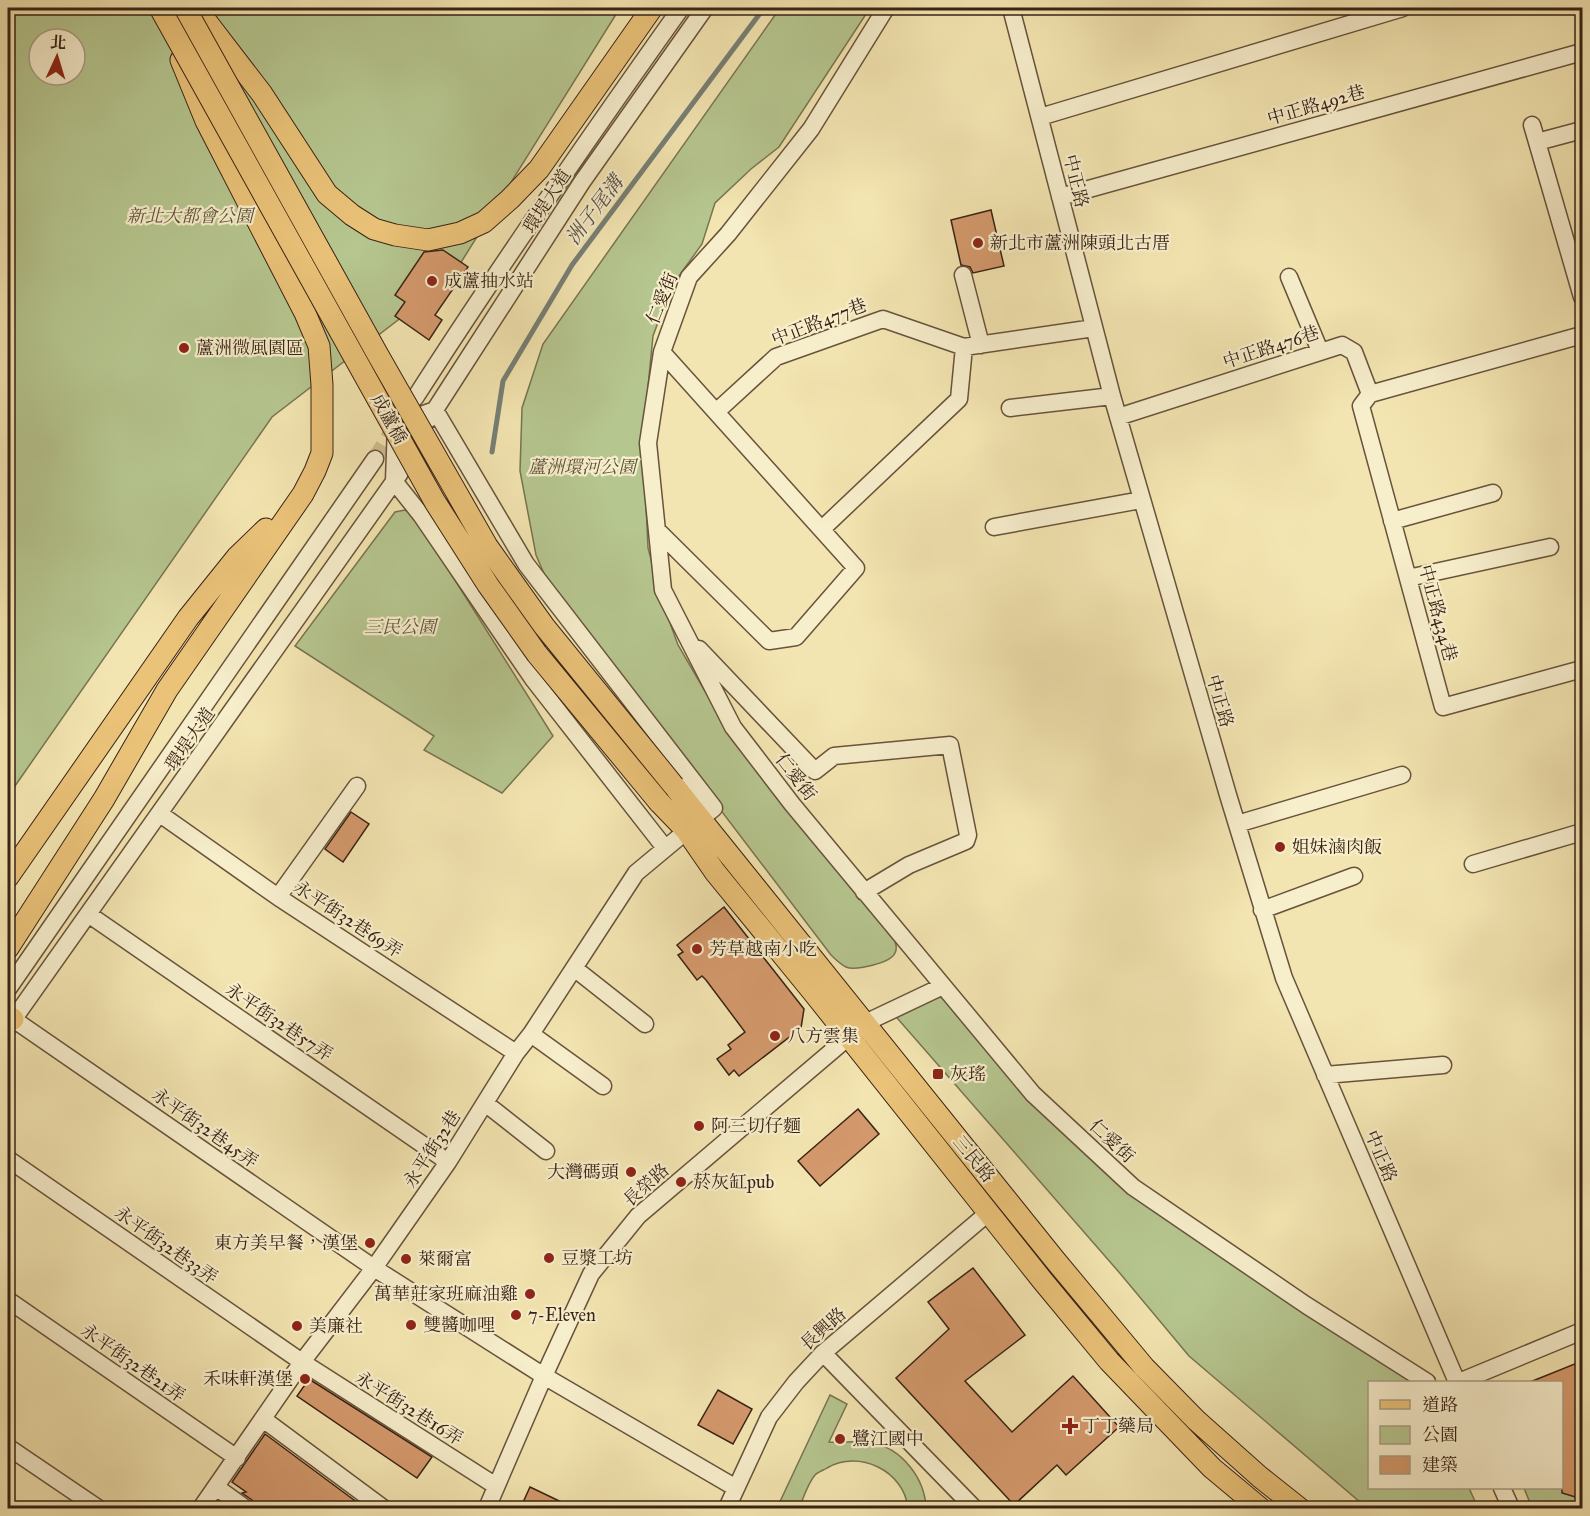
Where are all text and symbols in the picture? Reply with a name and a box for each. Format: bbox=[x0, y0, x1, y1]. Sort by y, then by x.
north arrow bbox=[27, 27, 87, 87]
text: 北 bbox=[49, 32, 67, 53]
street label: 中正路492巷 bbox=[1265, 81, 1367, 129]
street label: 中正路 bbox=[1059, 152, 1093, 210]
street label: 環堤大道 bbox=[518, 165, 576, 237]
water label: 洲子尾溝 bbox=[560, 168, 629, 249]
park label: 新北大都會公園 bbox=[127, 205, 256, 227]
place label: 新北市蘆洲陳頭北古厝 bbox=[990, 232, 1170, 254]
marker: 新北市蘆洲陳頭北古厝 bbox=[971, 236, 985, 250]
street label: 仁愛街 bbox=[642, 269, 682, 327]
place label: 成蘆抽水站 bbox=[444, 270, 534, 292]
marker: 成蘆抽水站 bbox=[425, 274, 439, 288]
street label: 中正路477巷 bbox=[768, 294, 870, 350]
street label: 中正路476巷 bbox=[1220, 321, 1322, 373]
place label: 蘆洲微風園區 bbox=[196, 337, 304, 359]
marker: 蘆洲微風園區 bbox=[177, 341, 191, 355]
street label: 成蘆橋 bbox=[366, 390, 412, 448]
park label: 蘆洲環河公園 bbox=[528, 456, 639, 478]
street label: 中正路434巷 bbox=[1415, 562, 1461, 664]
park label: 三民公園 bbox=[364, 616, 439, 638]
street label: 中正路 bbox=[1202, 672, 1238, 730]
street label: 環堤大道 bbox=[160, 703, 220, 775]
street label: 仁愛街 bbox=[771, 749, 821, 805]
place label: 姐妹滷肉飯 bbox=[1292, 836, 1382, 858]
marker: 姐妹滷肉飯 bbox=[1273, 840, 1287, 854]
street label: 永平街32巷69弄 bbox=[290, 876, 406, 962]
place label: 芳草越南小吃 bbox=[709, 938, 817, 960]
marker: 芳草越南小吃 bbox=[690, 942, 704, 956]
street label: 永平街32巷57弄 bbox=[221, 978, 337, 1066]
place label: 八方雲集 bbox=[787, 1025, 859, 1047]
marker: 八方雲集 bbox=[768, 1029, 782, 1043]
place label: 灰瑤 bbox=[950, 1063, 986, 1085]
marker: 灰瑤 bbox=[931, 1067, 945, 1081]
street label: 永平街32巷45弄 bbox=[148, 1083, 262, 1173]
street label: 永平街32巷 bbox=[399, 1106, 465, 1192]
place label: 阿三切仔麵 bbox=[711, 1115, 801, 1137]
street label: 仁愛街 bbox=[1085, 1115, 1139, 1167]
marker: 阿三切仔麵 bbox=[692, 1119, 706, 1133]
street label: 中正路 bbox=[1360, 1127, 1402, 1185]
street label: 三民路 bbox=[948, 1131, 1000, 1187]
street label: 長榮路 bbox=[619, 1159, 673, 1211]
place label: 大灣碼頭 bbox=[547, 1161, 619, 1183]
marker: 大灣碼頭 bbox=[624, 1165, 638, 1179]
place label: 菸灰缸pub bbox=[693, 1171, 775, 1193]
marker: 菸灰缸pub bbox=[674, 1175, 688, 1189]
street label: 永平街32巷33弄 bbox=[110, 1201, 222, 1289]
place label: 東方美早餐，漢堡 bbox=[214, 1232, 358, 1254]
marker: 東方美早餐，漢堡 bbox=[363, 1236, 377, 1250]
place label: 豆漿工坊 bbox=[561, 1247, 633, 1269]
place label: 萊爾富 bbox=[418, 1248, 472, 1270]
marker: 豆漿工坊 bbox=[542, 1251, 556, 1265]
marker: 萊爾富 bbox=[399, 1252, 413, 1266]
place label: 萬華莊家班麻油雞 bbox=[374, 1283, 518, 1305]
marker: 萬華莊家班麻油雞 bbox=[523, 1287, 537, 1301]
street label: 長興路 bbox=[796, 1303, 850, 1355]
place label: 7-Eleven bbox=[528, 1304, 596, 1326]
marker: 7-Eleven bbox=[509, 1308, 523, 1322]
place label: 雙醬咖哩 bbox=[423, 1314, 495, 1336]
place label: 美廉社 bbox=[309, 1315, 363, 1337]
marker: 雙醬咖哩 bbox=[404, 1318, 418, 1332]
street label: 永平街32巷21弄 bbox=[77, 1319, 189, 1407]
marker: 美廉社 bbox=[290, 1319, 304, 1333]
street label: 永平街32巷16弄 bbox=[351, 1366, 467, 1450]
place label: 禾味軒漢堡 bbox=[203, 1368, 293, 1390]
marker: 禾味軒漢堡 bbox=[298, 1372, 312, 1386]
legend bbox=[1368, 1381, 1563, 1489]
text: 道路 bbox=[1422, 1394, 1458, 1416]
place label: 丁丁藥局 bbox=[1082, 1415, 1154, 1437]
marker: 丁丁藥局 bbox=[1063, 1419, 1077, 1433]
text: 公園 bbox=[1422, 1424, 1458, 1446]
place label: 鷺江國中 bbox=[852, 1428, 924, 1450]
marker: 鷺江國中 bbox=[833, 1432, 847, 1446]
text: 建築 bbox=[1422, 1454, 1458, 1476]

